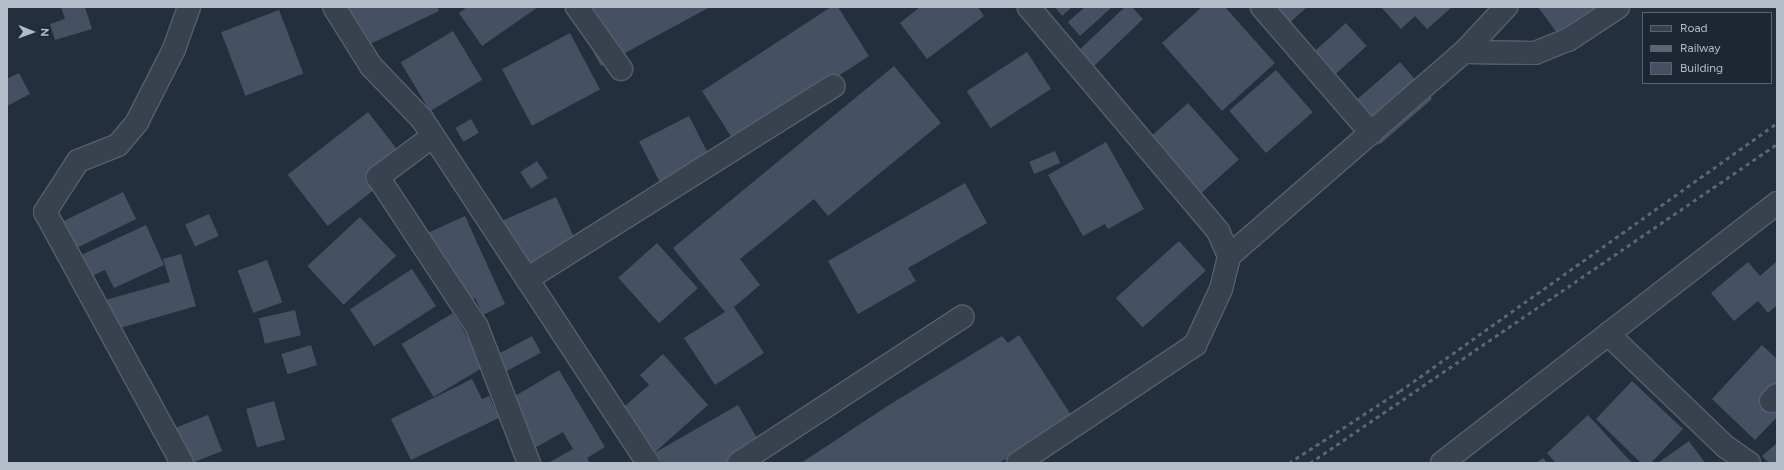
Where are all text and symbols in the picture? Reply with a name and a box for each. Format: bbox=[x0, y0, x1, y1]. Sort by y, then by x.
north arrow bbox=[12, 12, 52, 52]
legend bbox=[1642, 12, 1772, 84]
text: Road bbox=[1680, 21, 1708, 35]
text: N bbox=[38, 28, 51, 37]
text: Railway bbox=[1680, 41, 1721, 55]
text: Building bbox=[1680, 61, 1723, 75]

